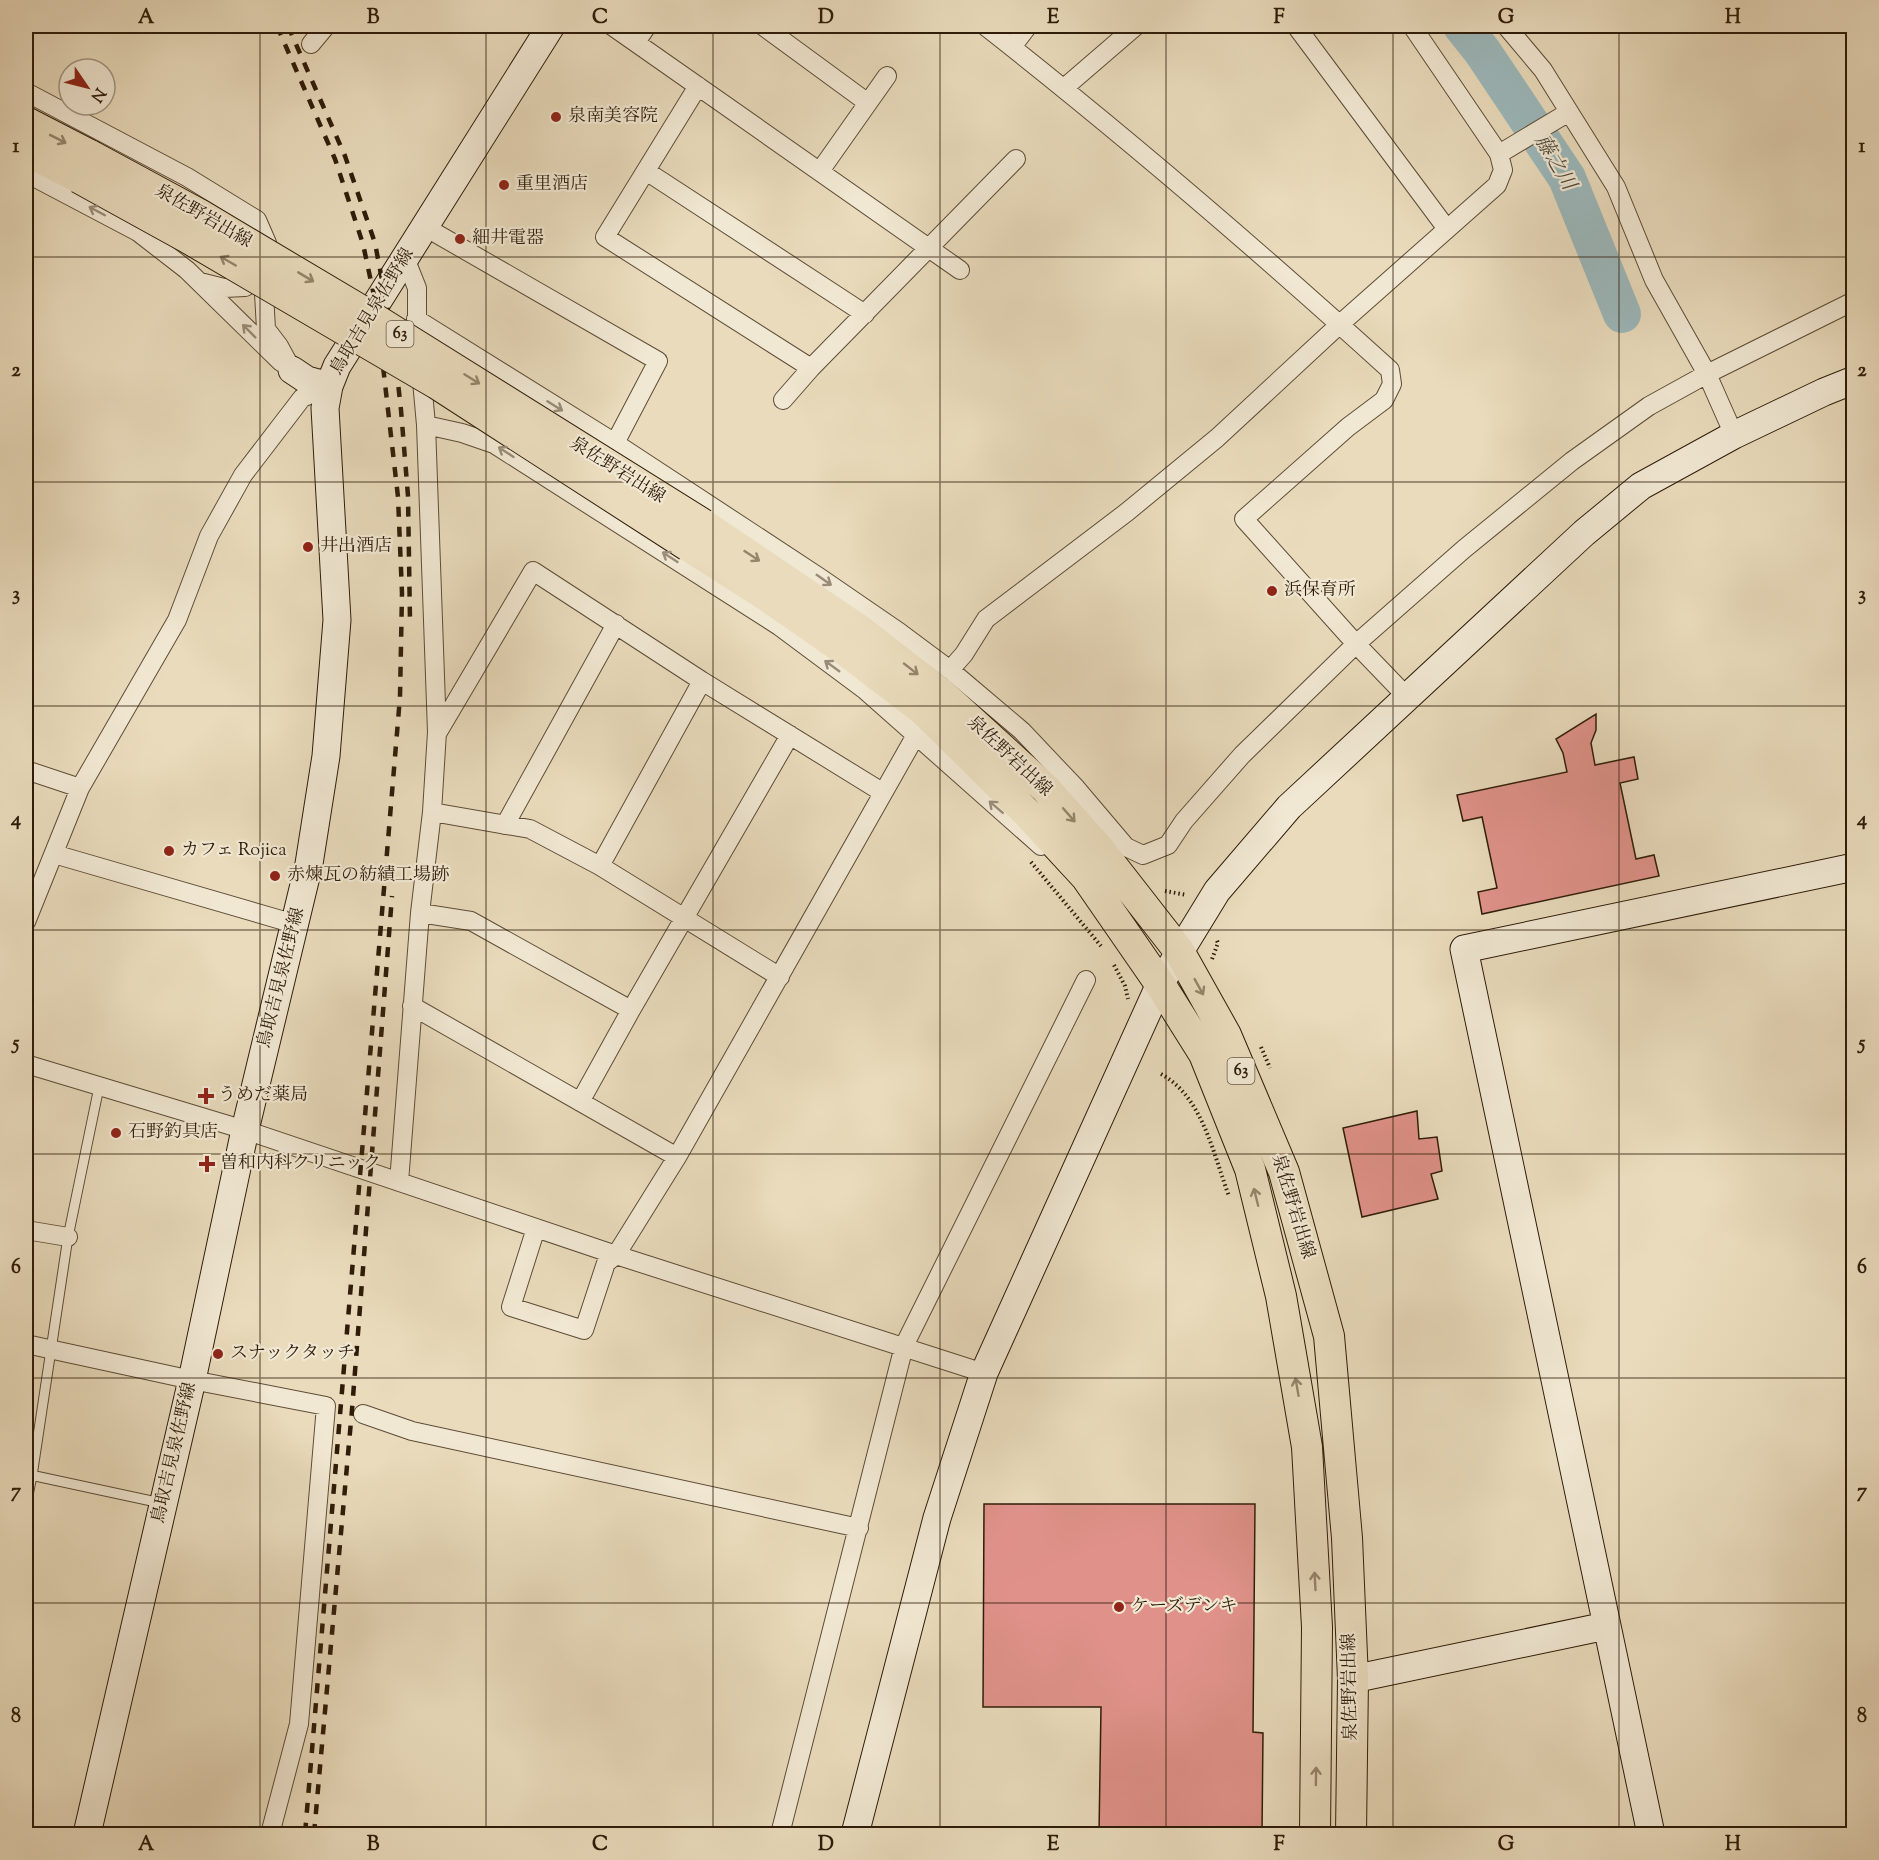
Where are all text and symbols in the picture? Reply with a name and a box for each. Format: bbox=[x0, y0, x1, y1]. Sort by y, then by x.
text: A bbox=[138, 4, 155, 33]
text: B bbox=[367, 4, 380, 33]
text: C bbox=[592, 4, 608, 33]
text: D bbox=[818, 4, 834, 33]
text: E bbox=[1047, 4, 1060, 33]
text: F bbox=[1273, 4, 1285, 33]
text: G bbox=[1498, 4, 1515, 33]
text: H bbox=[1725, 4, 1741, 33]
north arrow bbox=[57, 57, 117, 117]
text: N bbox=[84, 82, 110, 106]
place label: 泉南美容院 bbox=[568, 104, 658, 130]
marker: 泉南美容院 bbox=[549, 110, 563, 124]
water label: 藤之川 bbox=[1526, 130, 1583, 198]
text: 1 bbox=[13, 133, 20, 162]
one-way arrow bbox=[49, 133, 66, 145]
text: 1 bbox=[1859, 133, 1866, 162]
place label: 重里酒店 bbox=[516, 172, 588, 198]
marker: 重里酒店 bbox=[497, 178, 511, 192]
street label: 泉佐野岩出線 bbox=[150, 179, 256, 255]
one-way arrow bbox=[88, 204, 106, 216]
place label: 細井電器 bbox=[472, 226, 544, 252]
marker: 細井電器 bbox=[453, 232, 467, 246]
street label: 鳥取吉見泉佐野線 bbox=[325, 244, 421, 380]
one-way arrow bbox=[220, 255, 237, 267]
one-way arrow bbox=[297, 272, 314, 284]
road number: 63 bbox=[386, 321, 414, 347]
one-way arrow bbox=[241, 324, 256, 338]
text: 2 bbox=[11, 357, 21, 386]
text: 2 bbox=[1857, 357, 1867, 386]
one-way arrow bbox=[463, 374, 480, 386]
one-way arrow bbox=[546, 400, 563, 412]
street label: 泉佐野岩出線 bbox=[564, 431, 670, 511]
one-way arrow bbox=[498, 445, 515, 457]
place label: 井出酒店 bbox=[320, 534, 392, 560]
marker: 井出酒店 bbox=[301, 540, 315, 554]
one-way arrow bbox=[663, 551, 679, 563]
one-way arrow bbox=[743, 551, 760, 563]
one-way arrow bbox=[816, 574, 832, 586]
place label: 浜保育所 bbox=[1284, 578, 1356, 604]
text: 3 bbox=[12, 581, 20, 610]
text: 3 bbox=[1858, 581, 1866, 610]
marker: 浜保育所 bbox=[1265, 584, 1279, 598]
one-way arrow bbox=[825, 659, 841, 672]
one-way arrow bbox=[902, 663, 918, 676]
street label: 泉佐野岩出線 bbox=[961, 711, 1057, 803]
one-way arrow bbox=[988, 800, 1003, 814]
text: 4 bbox=[10, 806, 21, 835]
text: 4 bbox=[1856, 806, 1867, 835]
one-way arrow bbox=[1062, 808, 1076, 823]
place label: カフェ Rojica bbox=[181, 838, 287, 864]
marker: カフェ Rojica bbox=[162, 844, 176, 858]
place label: 赤煉瓦の紡績工場跡 bbox=[287, 863, 449, 889]
marker: 赤煉瓦の紡績工場跡 bbox=[268, 869, 282, 883]
street label: 鳥取吉見泉佐野線 bbox=[252, 905, 312, 1051]
one-way arrow bbox=[1193, 978, 1205, 995]
text: 5 bbox=[11, 1030, 20, 1059]
text: 5 bbox=[1857, 1030, 1866, 1059]
road number: 63 bbox=[1228, 1058, 1254, 1084]
place label: うめだ薬局 bbox=[218, 1083, 308, 1109]
marker: うめだ薬局 bbox=[199, 1089, 213, 1103]
place label: 石野釣具店 bbox=[128, 1120, 218, 1146]
marker: 石野釣具店 bbox=[109, 1126, 123, 1140]
place label: 曽和内科クリニック bbox=[220, 1151, 381, 1177]
street label: 泉佐野岩出線 bbox=[1264, 1152, 1320, 1262]
marker: 曽和内科クリニック bbox=[198, 1155, 216, 1173]
one-way arrow bbox=[1250, 1187, 1262, 1206]
text: 6 bbox=[11, 1254, 21, 1283]
text: 6 bbox=[1857, 1254, 1867, 1283]
place label: スナックタッチ bbox=[230, 1341, 355, 1367]
marker: スナックタッチ bbox=[211, 1347, 225, 1361]
one-way arrow bbox=[1291, 1378, 1302, 1397]
street label: 鳥取吉見泉佐野線 bbox=[146, 1380, 204, 1526]
text: 7 bbox=[11, 1478, 22, 1507]
text: 7 bbox=[1857, 1478, 1868, 1507]
one-way arrow bbox=[1309, 1572, 1320, 1592]
place label: ケーズデンキ bbox=[1131, 1594, 1237, 1620]
marker: ケーズデンキ bbox=[1112, 1600, 1126, 1614]
street label: 泉佐野岩出線 bbox=[1337, 1633, 1365, 1741]
text: 8 bbox=[11, 1703, 21, 1732]
text: 8 bbox=[1857, 1703, 1867, 1732]
one-way arrow bbox=[1310, 1767, 1322, 1787]
text: A bbox=[138, 1831, 155, 1860]
text: B bbox=[367, 1831, 380, 1860]
text: C bbox=[592, 1831, 608, 1860]
text: D bbox=[818, 1831, 834, 1860]
text: E bbox=[1047, 1831, 1060, 1860]
text: F bbox=[1273, 1831, 1285, 1860]
text: G bbox=[1498, 1831, 1515, 1860]
text: H bbox=[1725, 1831, 1741, 1860]

